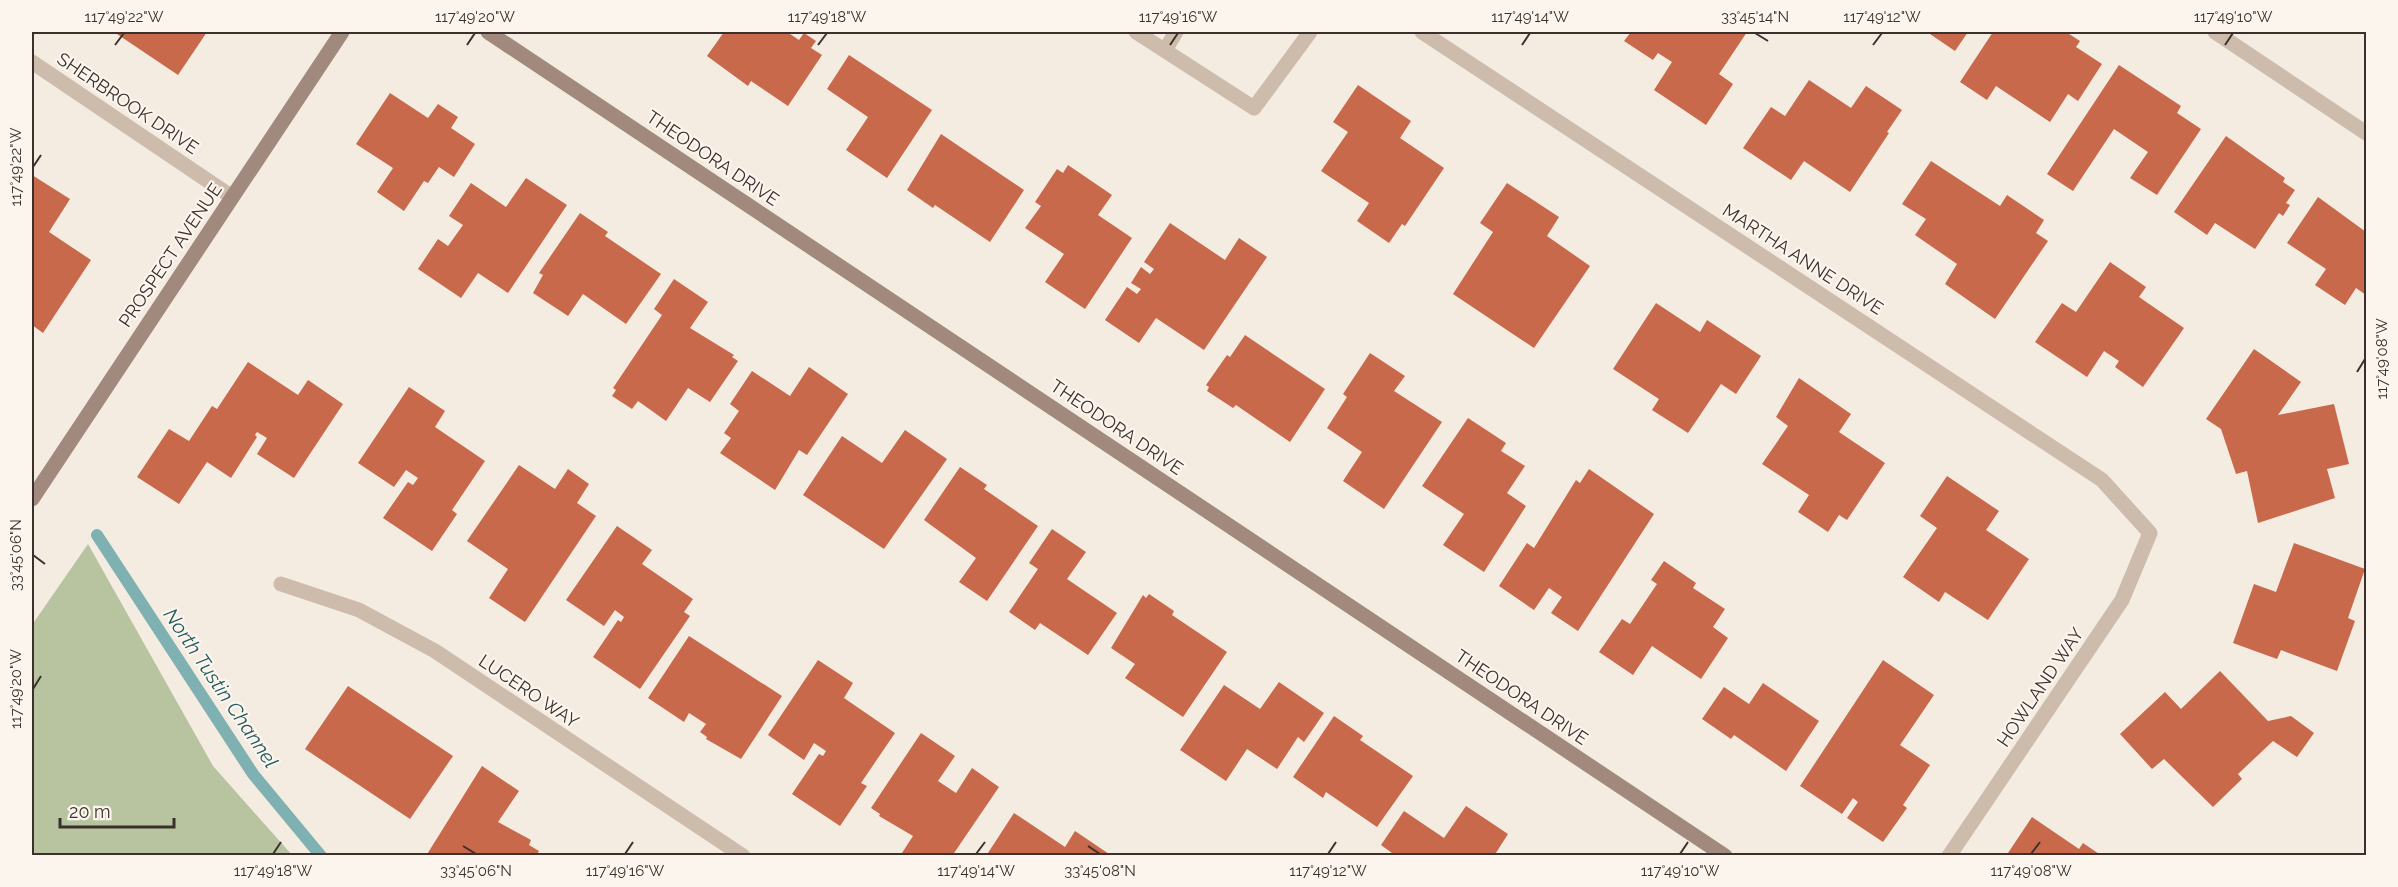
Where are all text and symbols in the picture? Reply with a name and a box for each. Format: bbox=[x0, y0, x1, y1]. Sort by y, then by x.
text: 117°49'22"W bbox=[85, 8, 164, 26]
text: 117°49'20"W bbox=[435, 8, 515, 26]
text: 117°49'18"W bbox=[788, 8, 867, 26]
text: 117°49'16"W bbox=[1139, 8, 1218, 26]
text: 117°49'14"W bbox=[1491, 8, 1569, 26]
text: 33°45'14"N bbox=[1721, 8, 1789, 26]
text: 117°49'12"W bbox=[1843, 8, 1921, 26]
text: 117°49'10"W bbox=[2194, 8, 2273, 26]
street label: SHERBROOK DRIVE bbox=[53, 48, 203, 158]
street label: THEODORA DRIVE bbox=[643, 106, 783, 210]
text: 117°49'22"W bbox=[7, 127, 25, 206]
street label: PROSPECT AVENUE bbox=[114, 179, 226, 331]
street label: MARTHA ANNE DRIVE bbox=[1719, 199, 1887, 319]
text: 117°49'08"W bbox=[2373, 318, 2391, 400]
street label: THEODORA DRIVE bbox=[1047, 375, 1187, 479]
text: 33°45'06"N bbox=[7, 519, 25, 591]
water label: North Tustin Channel bbox=[159, 604, 283, 772]
street label: HOWLAND WAY bbox=[1992, 623, 2088, 750]
street label: THEODORA DRIVE bbox=[1452, 645, 1592, 749]
text: 117°49'20"W bbox=[7, 649, 25, 729]
street label: LUCERO WAY bbox=[475, 650, 583, 732]
scale bar bbox=[60, 791, 174, 829]
text: 20 m bbox=[69, 801, 111, 822]
text: 117°49'18"W bbox=[234, 862, 313, 880]
text: 33°45'06"N bbox=[440, 862, 512, 880]
text: 117°49'16"W bbox=[586, 862, 665, 880]
text: 117°49'14"W bbox=[937, 862, 1015, 880]
text: 33°45'08"N bbox=[1064, 862, 1136, 880]
text: 117°49'12"W bbox=[1289, 862, 1367, 880]
text: 117°49'10"W bbox=[1641, 862, 1720, 880]
text: 117°49'08"W bbox=[1990, 862, 2072, 880]

